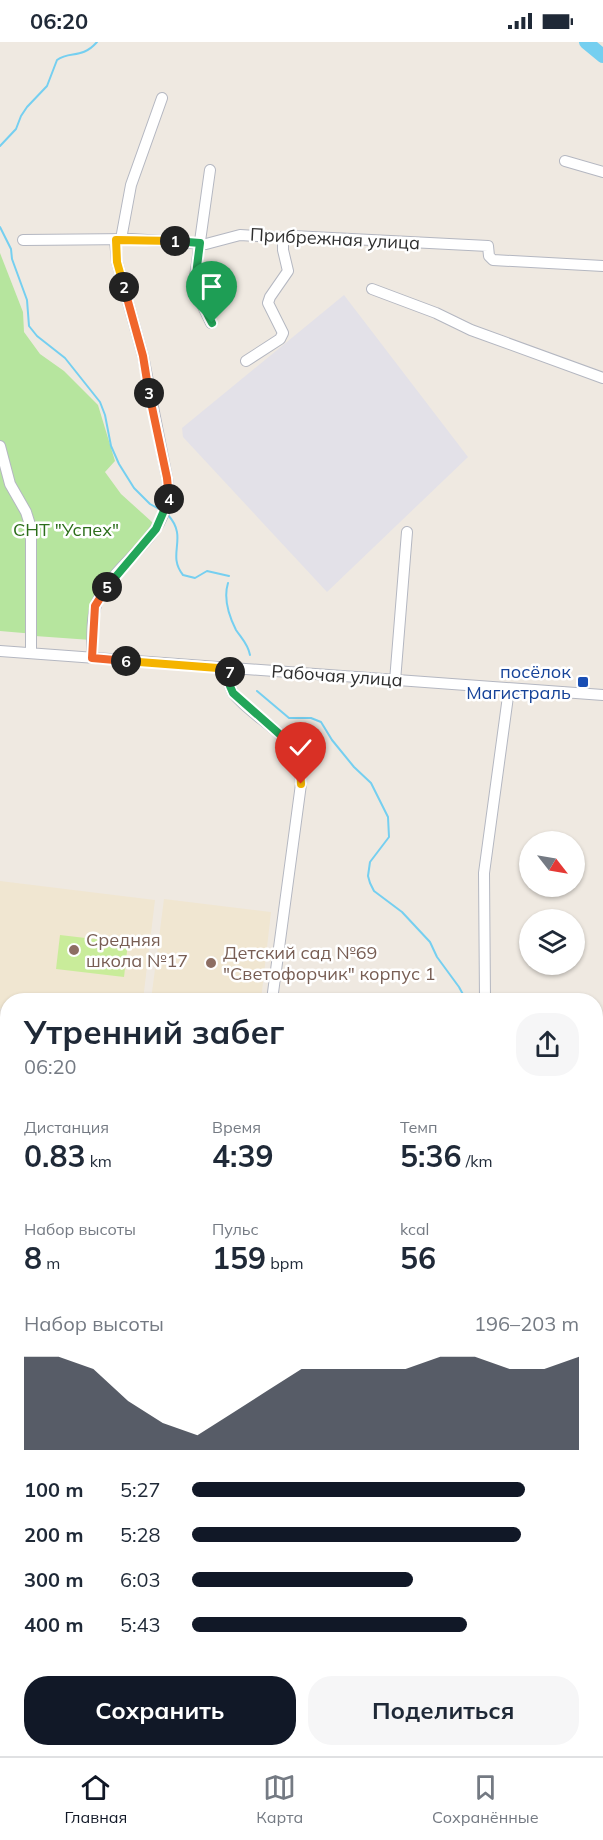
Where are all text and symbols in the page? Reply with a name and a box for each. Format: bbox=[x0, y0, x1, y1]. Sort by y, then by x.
text: 06:20 bbox=[30, 7, 88, 35]
street label: Прибрежная улица bbox=[249, 223, 421, 254]
pin: 1 bbox=[160, 226, 190, 256]
text: 1 bbox=[170, 231, 180, 251]
pin bbox=[186, 261, 237, 323]
icon: arrive bbox=[195, 270, 228, 303]
pin: 2 bbox=[109, 272, 139, 302]
text: 2 bbox=[119, 277, 129, 297]
pin: 3 bbox=[134, 378, 164, 408]
text: 3 bbox=[144, 383, 154, 403]
pin: 4 bbox=[154, 484, 184, 514]
text: 4 bbox=[164, 489, 174, 509]
park label: СНТ "Успех" bbox=[13, 518, 119, 541]
pin: 5 bbox=[92, 572, 122, 602]
text: 5 bbox=[102, 577, 112, 597]
pin: 6 bbox=[111, 646, 141, 676]
text: 6 bbox=[121, 651, 131, 671]
pin: 7 bbox=[215, 657, 245, 687]
street label: Рабочая улица bbox=[271, 659, 403, 692]
place label: посёлок Магистраль bbox=[466, 660, 571, 704]
text: 7 bbox=[225, 662, 235, 682]
marker: посёлок Магистраль bbox=[576, 675, 590, 689]
pin bbox=[275, 722, 326, 784]
icon: check bbox=[284, 731, 317, 764]
north arrow bbox=[519, 831, 585, 897]
map controls bbox=[519, 831, 585, 975]
button: layers bbox=[519, 909, 585, 975]
place label: Средняя школа №17 bbox=[86, 928, 188, 972]
place label: Детский сад №69 "Светофорчик" корпус 1 bbox=[223, 941, 435, 985]
marker: Средняя школа №17 bbox=[67, 943, 81, 957]
marker: Детский сад №69 "Светофорчик" корпус 1 bbox=[204, 956, 218, 970]
text: Утренний забег bbox=[24, 1011, 285, 1052]
button: share bbox=[516, 1013, 579, 1076]
text: 06:20 bbox=[24, 1054, 77, 1079]
text: Дистанция bbox=[24, 1117, 109, 1137]
text: Время bbox=[212, 1117, 261, 1137]
text: Темп bbox=[400, 1117, 438, 1137]
text: 0.83 bbox=[24, 1137, 85, 1175]
text: 4:39 bbox=[212, 1137, 273, 1175]
text: 5:36 bbox=[400, 1137, 461, 1175]
text: km bbox=[85, 1151, 112, 1171]
text: /km bbox=[461, 1151, 492, 1171]
text: Набор высоты bbox=[24, 1219, 136, 1239]
text: Пульс bbox=[212, 1219, 259, 1239]
text: kcal bbox=[400, 1219, 429, 1239]
text: 8 bbox=[24, 1239, 42, 1277]
text: 159 bbox=[212, 1239, 266, 1277]
text: 56 bbox=[400, 1239, 436, 1277]
text: m bbox=[42, 1253, 60, 1273]
text: bpm bbox=[266, 1253, 303, 1273]
text: Набор высоты bbox=[24, 1311, 164, 1336]
text: 196–203 m bbox=[474, 1311, 579, 1336]
text: 100 m bbox=[24, 1477, 83, 1502]
text: 5:27 bbox=[120, 1477, 161, 1502]
text: 200 m bbox=[24, 1522, 83, 1547]
text: 5:28 bbox=[120, 1522, 161, 1547]
text: 300 m bbox=[24, 1567, 83, 1592]
text: 6:03 bbox=[120, 1567, 161, 1592]
text: 400 m bbox=[24, 1612, 83, 1637]
text: 5:43 bbox=[120, 1612, 161, 1637]
button: Сохранить bbox=[24, 1676, 296, 1745]
button: Поделиться bbox=[308, 1676, 579, 1745]
tab: Главная bbox=[64, 1771, 127, 1827]
tab: Карта bbox=[256, 1771, 303, 1827]
tab: Сохранённые bbox=[432, 1771, 539, 1827]

